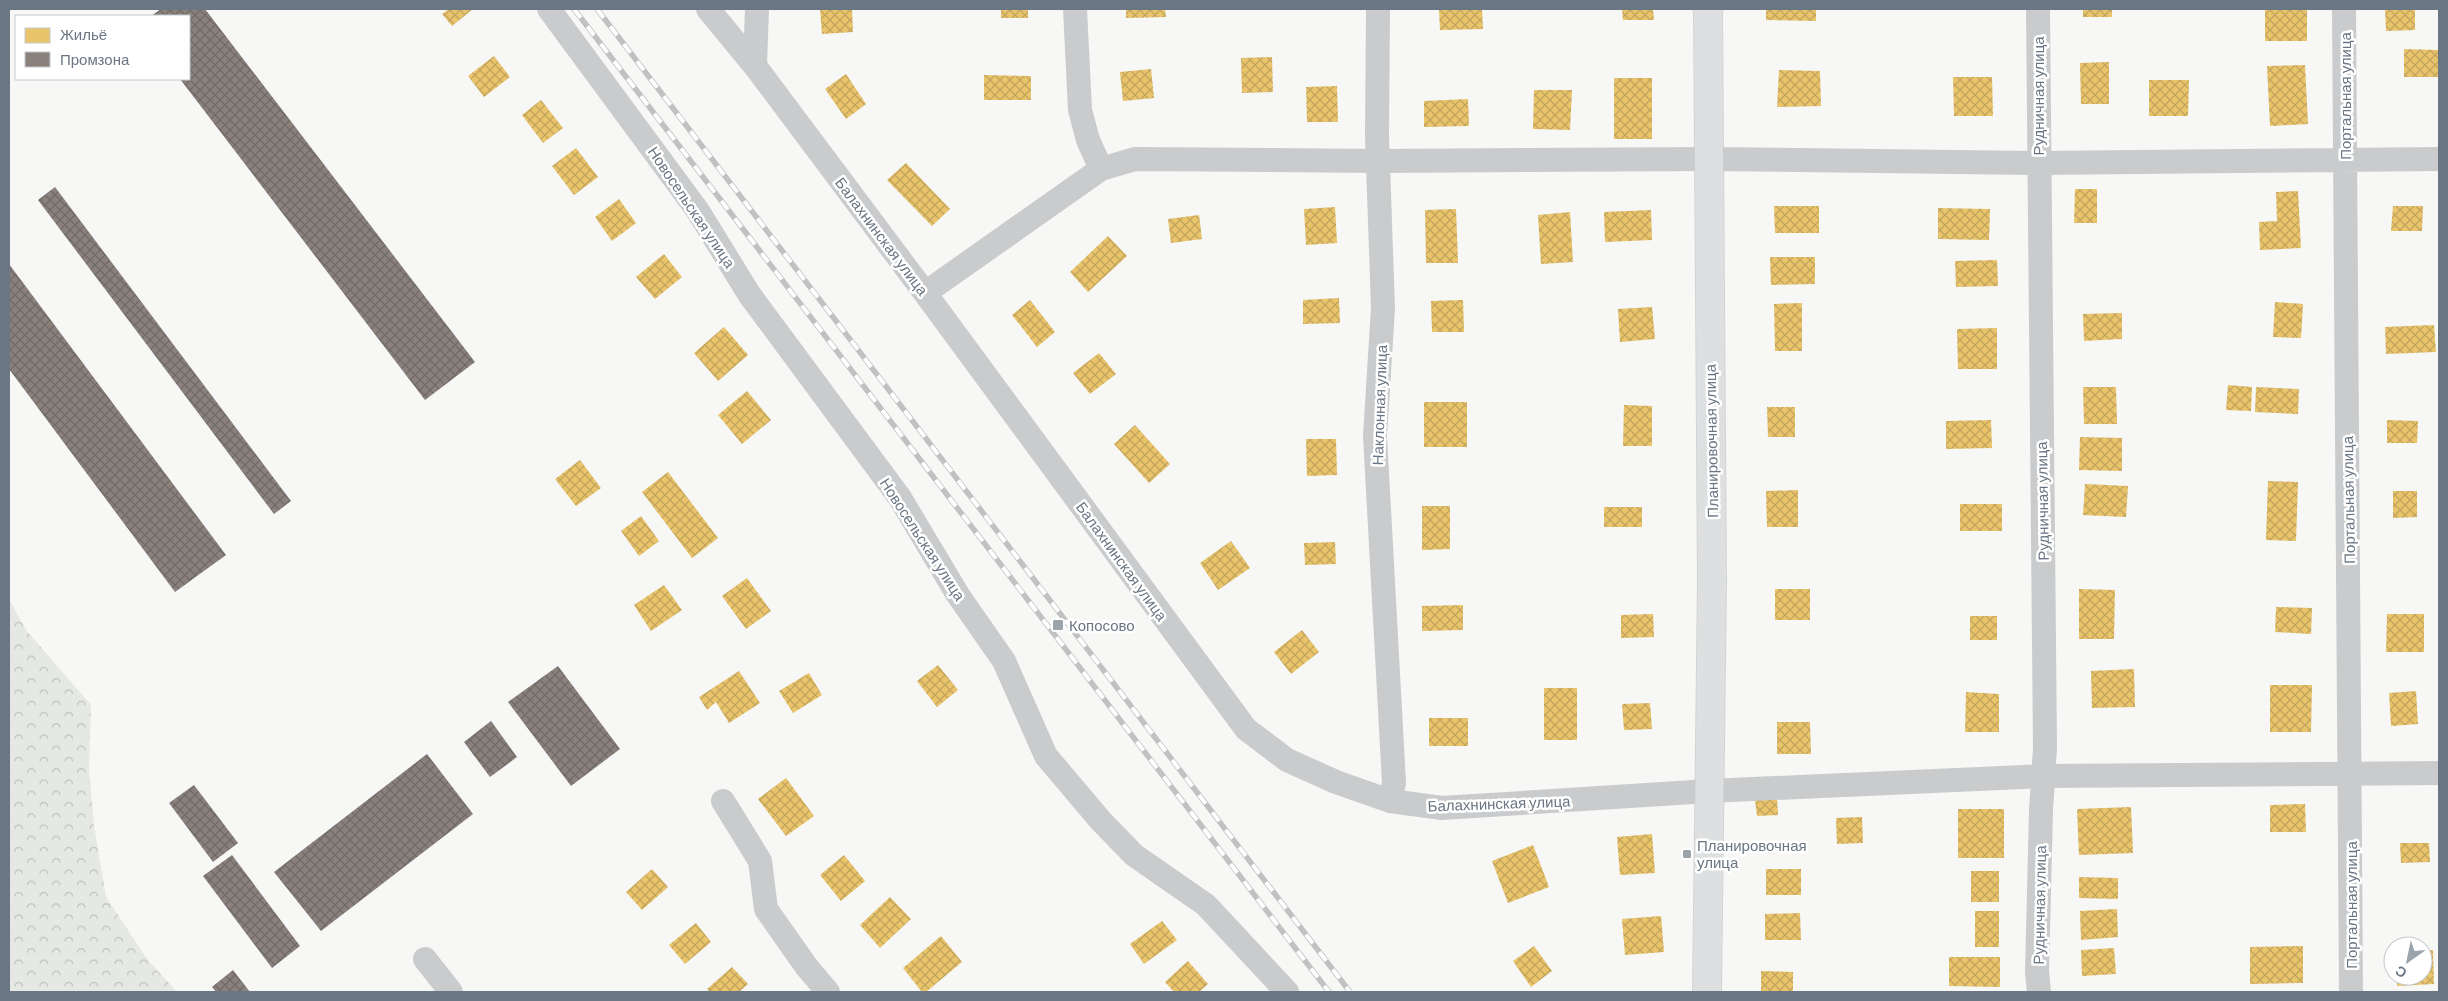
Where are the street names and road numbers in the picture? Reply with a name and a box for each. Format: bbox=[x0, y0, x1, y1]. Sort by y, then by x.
street label: Портальная улица bbox=[2336, 31, 2354, 160]
street label: Рудничная улица bbox=[2029, 36, 2047, 156]
street label: Новосельская улица bbox=[645, 143, 740, 272]
street label: Балахнинская улица bbox=[832, 174, 933, 299]
street label: Наклонная улица bbox=[1368, 344, 1390, 465]
street label: Планировочная улица bbox=[1701, 363, 1721, 518]
street label: Портальная улица bbox=[2338, 435, 2358, 564]
street label: Рудничная улица bbox=[2032, 441, 2052, 561]
street label: Новосельская улица bbox=[877, 474, 970, 604]
street label: Балахнинская улица bbox=[1073, 498, 1172, 625]
street label: Балахнинская улица bbox=[1427, 791, 1571, 814]
street label: Портальная улица bbox=[2342, 840, 2360, 969]
street label: Рудничная улица bbox=[2029, 845, 2049, 965]

